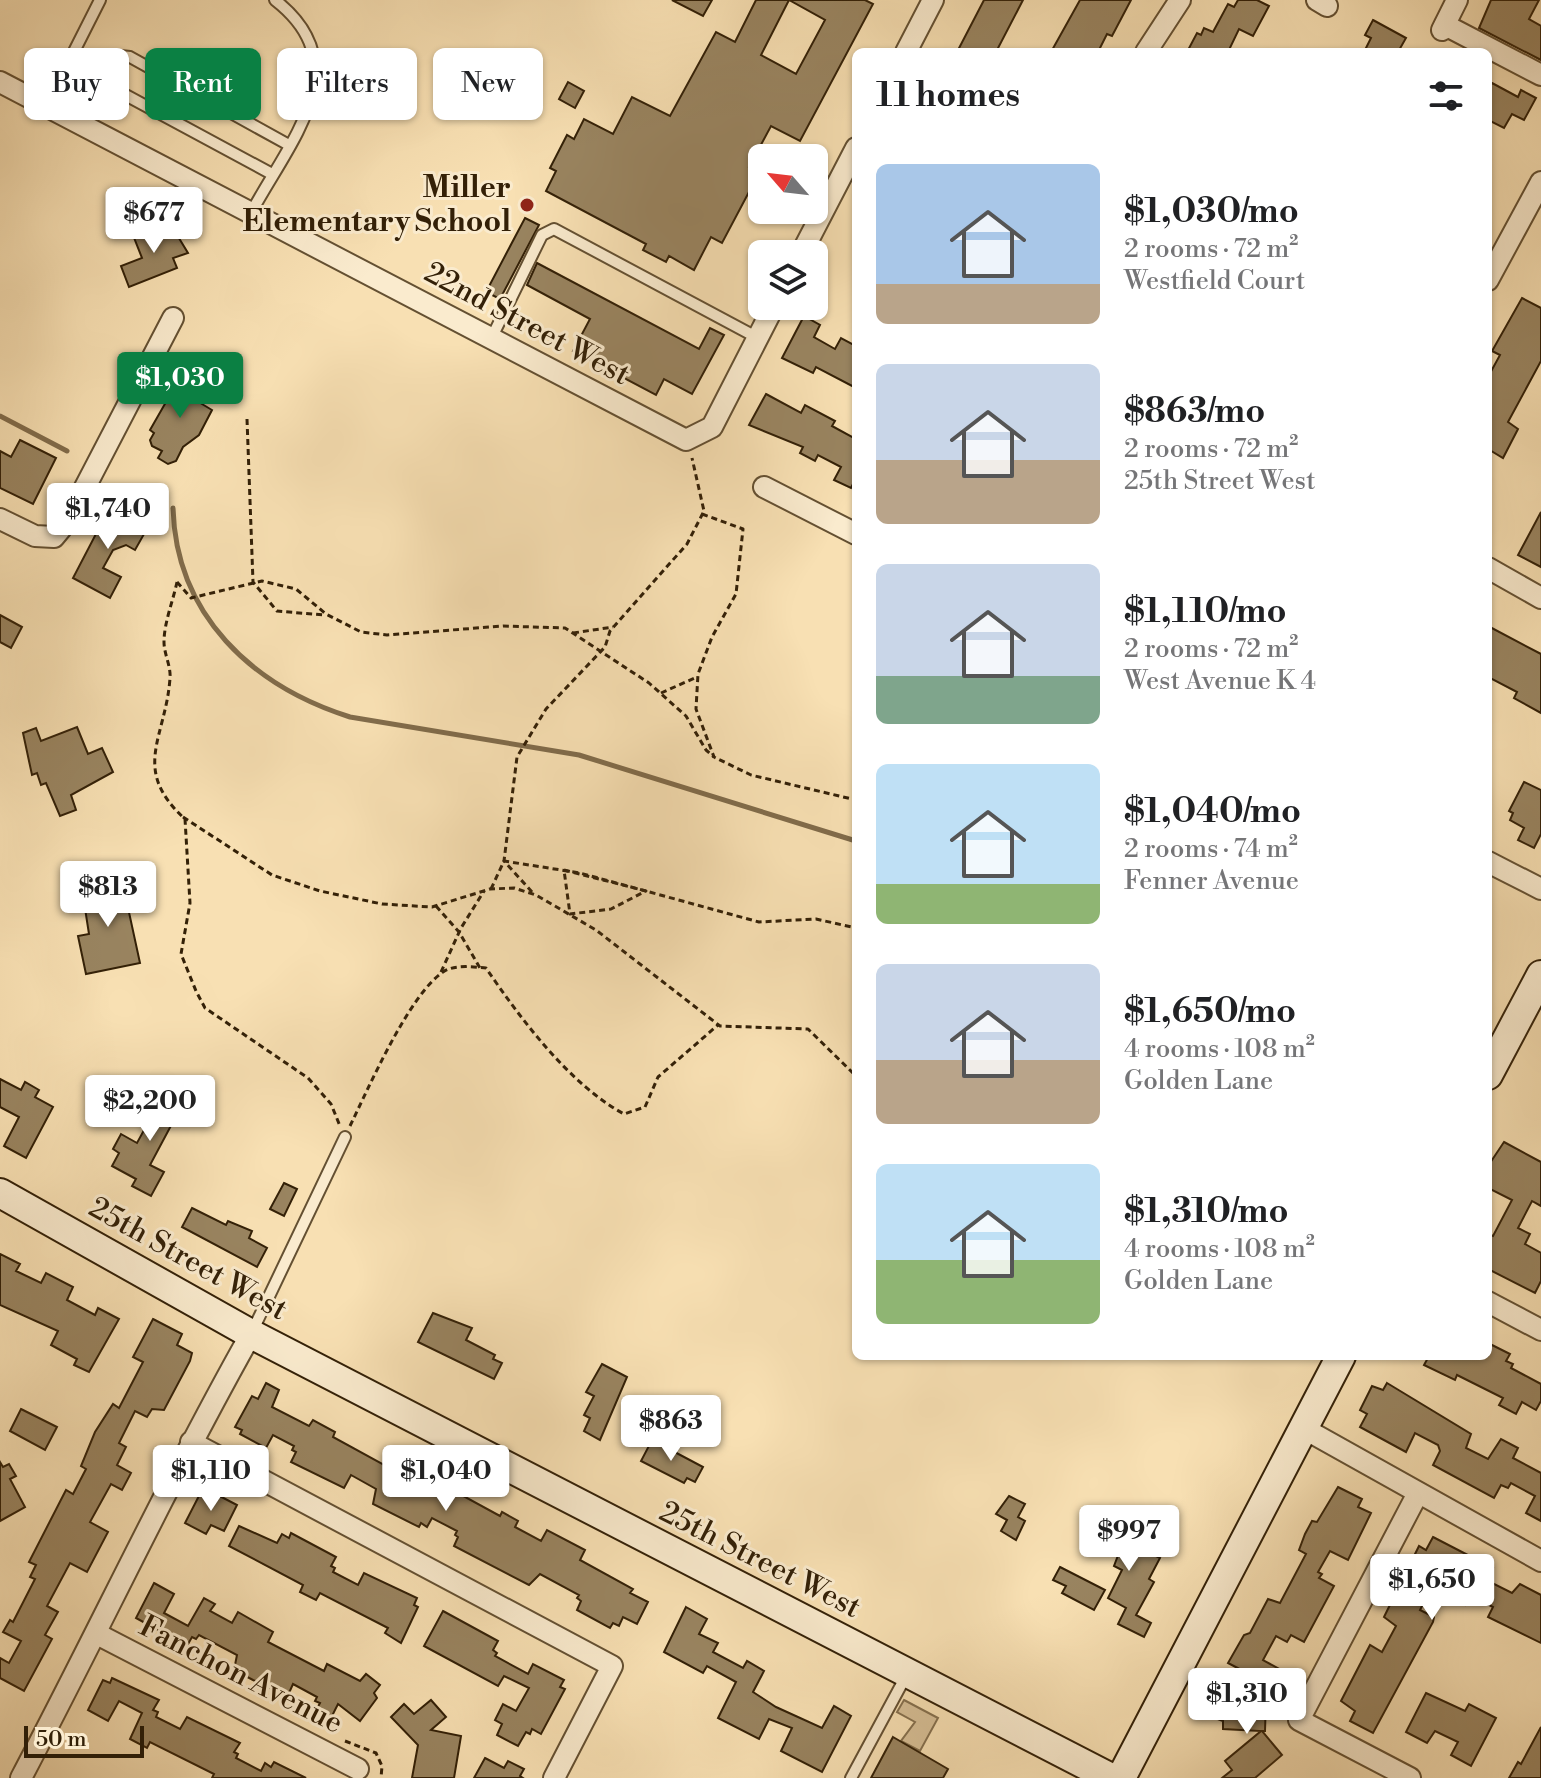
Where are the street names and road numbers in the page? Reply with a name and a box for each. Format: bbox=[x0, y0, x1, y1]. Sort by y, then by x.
street label: 22nd Street West bbox=[418, 254, 637, 394]
street label: 25th Street West bbox=[82, 1189, 294, 1329]
street label: 25th Street West bbox=[653, 1493, 867, 1627]
street label: Fanchon Avenue bbox=[133, 1607, 349, 1743]

